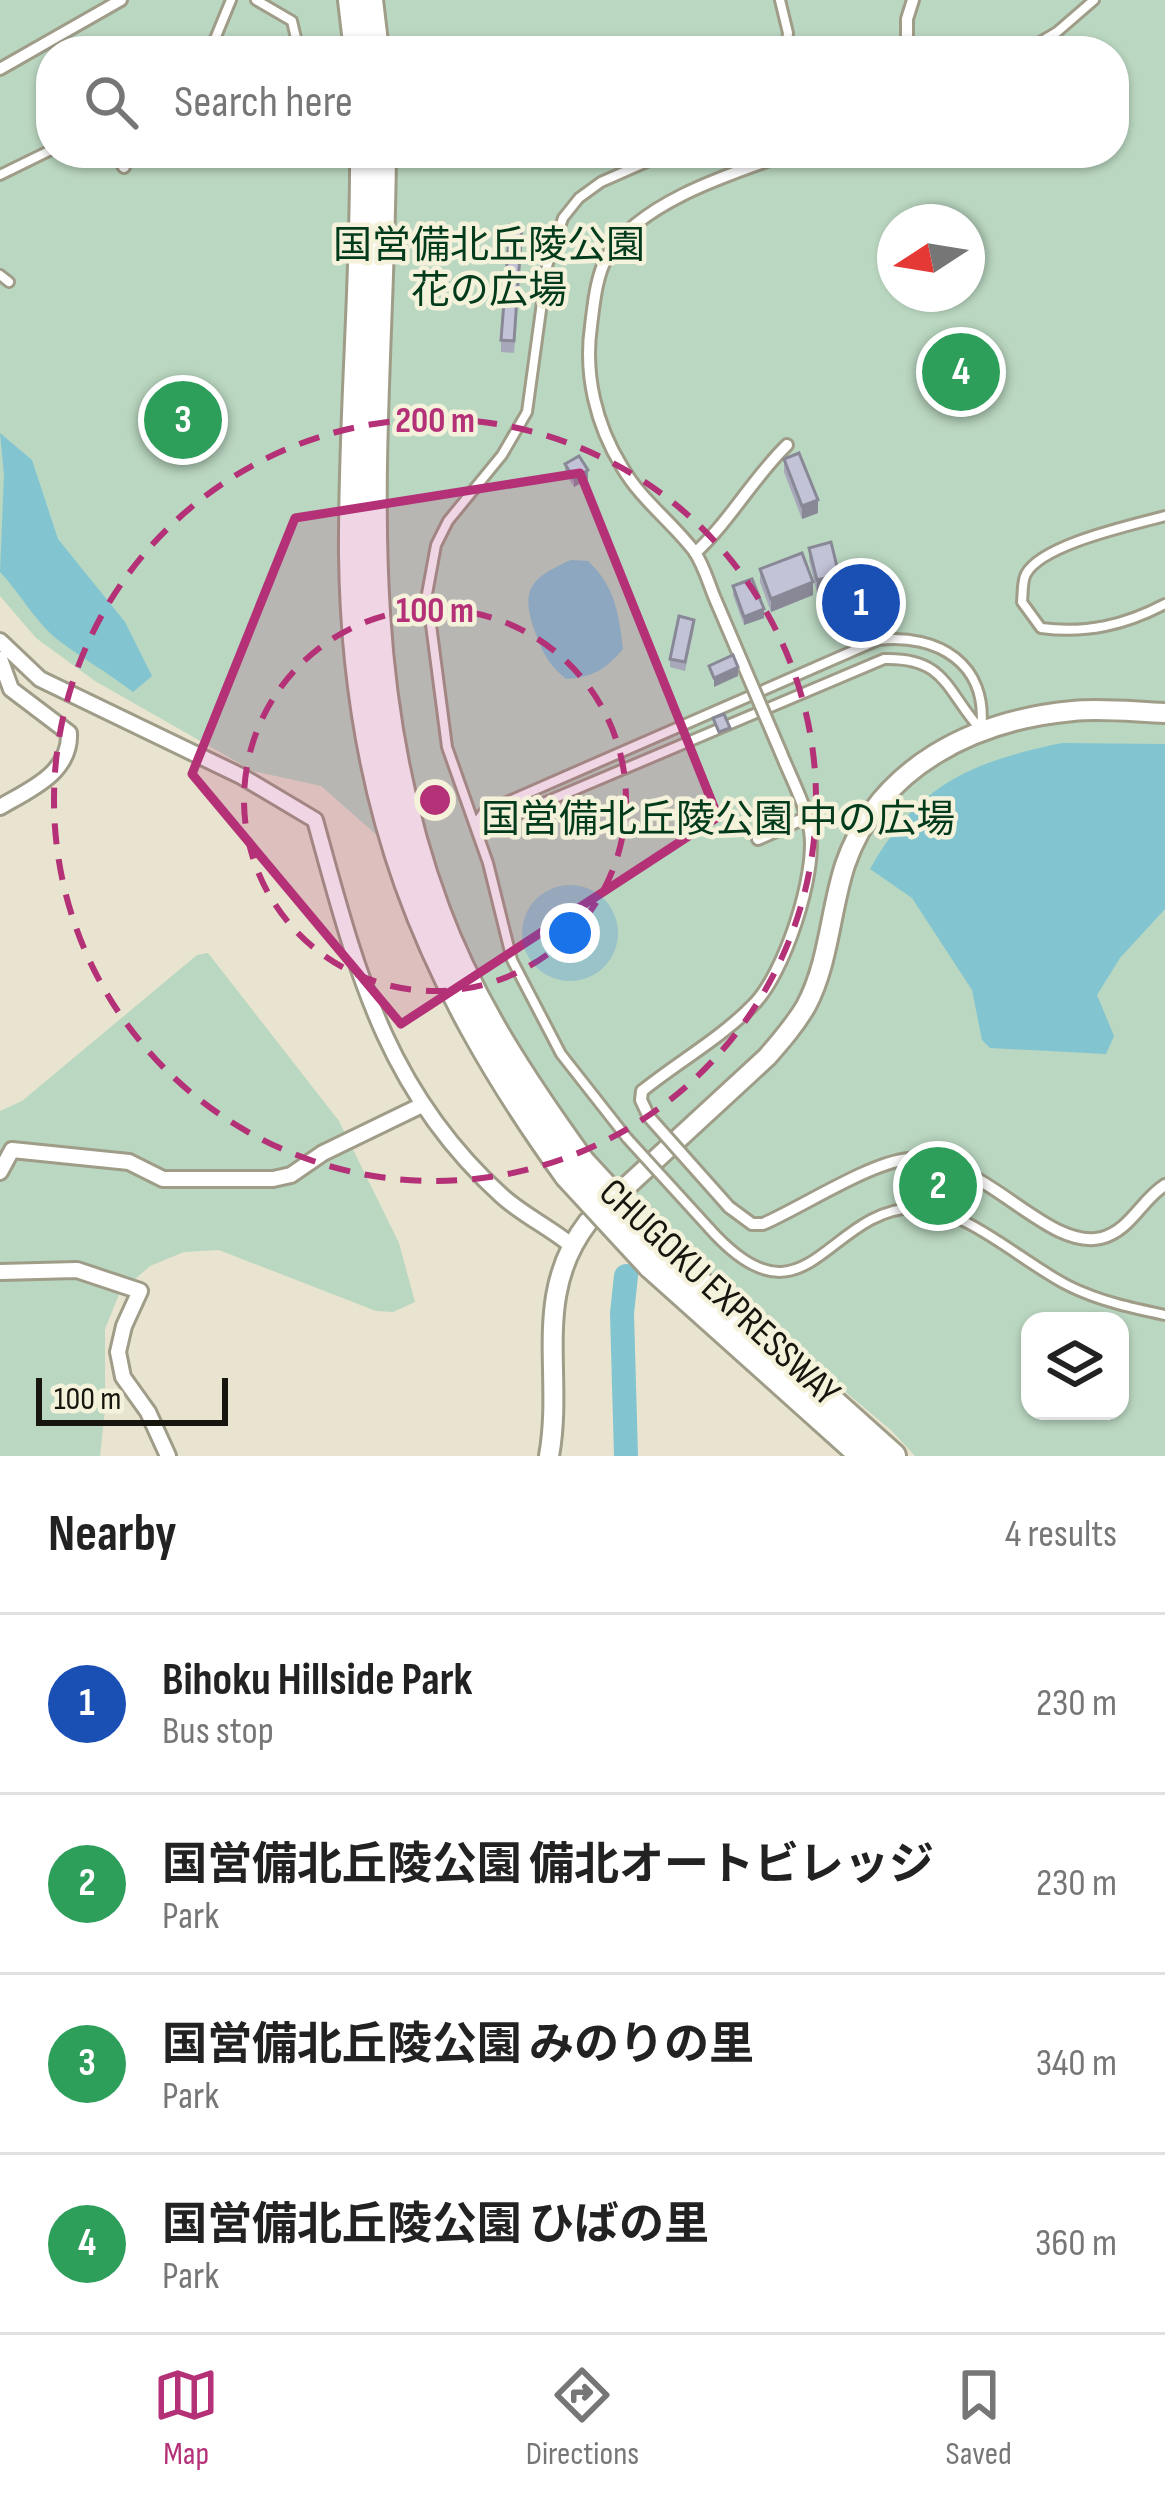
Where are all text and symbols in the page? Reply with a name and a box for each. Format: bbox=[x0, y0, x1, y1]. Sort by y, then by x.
search box bbox=[36, 36, 1129, 168]
icon: search bbox=[78, 69, 144, 135]
text: Search here bbox=[174, 75, 353, 130]
north arrow bbox=[877, 204, 985, 312]
park label: 国営備北丘陵公園 花の広場 bbox=[333, 223, 645, 315]
pin: 4 bbox=[922, 327, 1000, 417]
pin: 3 bbox=[144, 375, 222, 465]
text: 200 m bbox=[395, 400, 475, 443]
pin: 1 bbox=[822, 558, 900, 648]
text: 100 m bbox=[396, 590, 474, 633]
centre of rings bbox=[414, 779, 456, 821]
park label: 国営備北丘陵公園 中の広場 bbox=[481, 797, 955, 844]
your location bbox=[540, 903, 600, 963]
pin: 2 bbox=[899, 1141, 977, 1231]
street label: CHUGOKU EXPRESSWAY bbox=[589, 1170, 849, 1416]
map controls bbox=[1021, 1312, 1129, 1420]
button: layers bbox=[1021, 1312, 1129, 1420]
scale bar bbox=[36, 1372, 228, 1425]
text: 100 m bbox=[54, 1379, 121, 1419]
text: Nearby bbox=[48, 1504, 177, 1565]
text: 4 results bbox=[1005, 1511, 1117, 1558]
text: Bihoku Hillside Park bbox=[162, 1653, 473, 1708]
text: 1 bbox=[79, 1680, 95, 1727]
text: 230 m bbox=[1036, 1680, 1117, 1727]
text: Bus stop bbox=[162, 1708, 274, 1755]
text: 国営備北丘陵公園 備北オートビレッジ bbox=[162, 1838, 934, 1893]
text: 2 bbox=[78, 1860, 96, 1907]
text: 230 m bbox=[1036, 1860, 1117, 1907]
text: Park bbox=[162, 1893, 219, 1940]
text: 国営備北丘陵公園 みのりの里 bbox=[162, 2018, 754, 2073]
text: 3 bbox=[78, 2040, 96, 2087]
text: 340 m bbox=[1036, 2040, 1117, 2087]
text: Park bbox=[162, 2073, 219, 2120]
text: 国営備北丘陵公園 ひばの里 bbox=[162, 2198, 709, 2253]
text: 4 bbox=[78, 2220, 96, 2267]
text: 360 m bbox=[1035, 2220, 1117, 2267]
text: Park bbox=[162, 2253, 219, 2300]
tab: Map bbox=[153, 2362, 219, 2474]
tab: Directions bbox=[526, 2362, 639, 2474]
tab: Saved bbox=[946, 2362, 1012, 2474]

